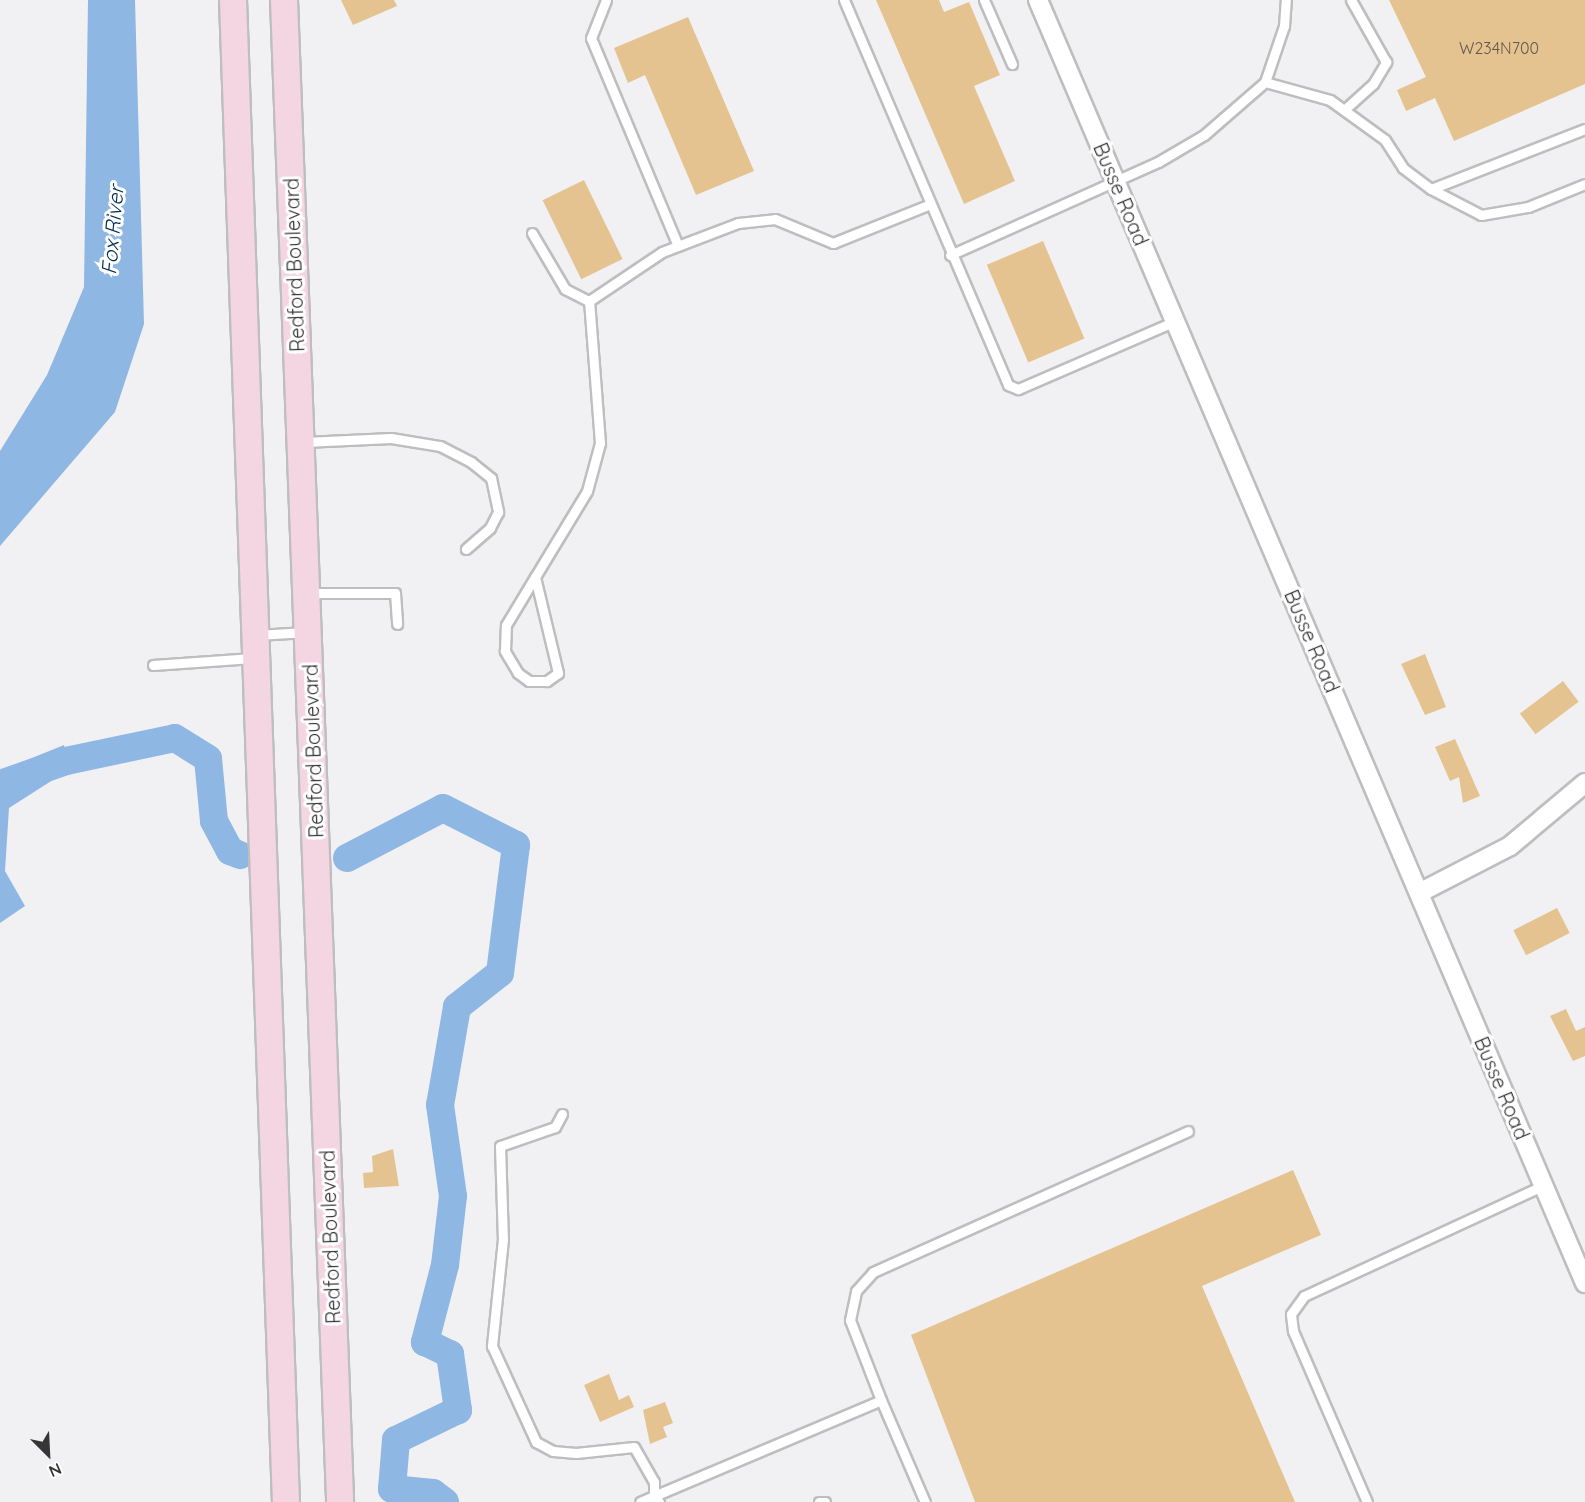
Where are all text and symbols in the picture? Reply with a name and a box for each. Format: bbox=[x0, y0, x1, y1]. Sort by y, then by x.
house number: W234N700 bbox=[1459, 38, 1539, 58]
street label: Busse Road bbox=[1089, 139, 1153, 249]
street label: Redford Boulevard bbox=[279, 178, 309, 352]
water label: Fox River bbox=[96, 184, 128, 276]
street label: Busse Road bbox=[1280, 586, 1344, 696]
street label: Redford Boulevard bbox=[298, 664, 328, 838]
street label: Busse Road bbox=[1470, 1033, 1534, 1143]
street label: Redford Boulevard bbox=[315, 1150, 345, 1324]
north arrow bbox=[18, 1424, 78, 1484]
text: N bbox=[46, 1459, 65, 1482]

